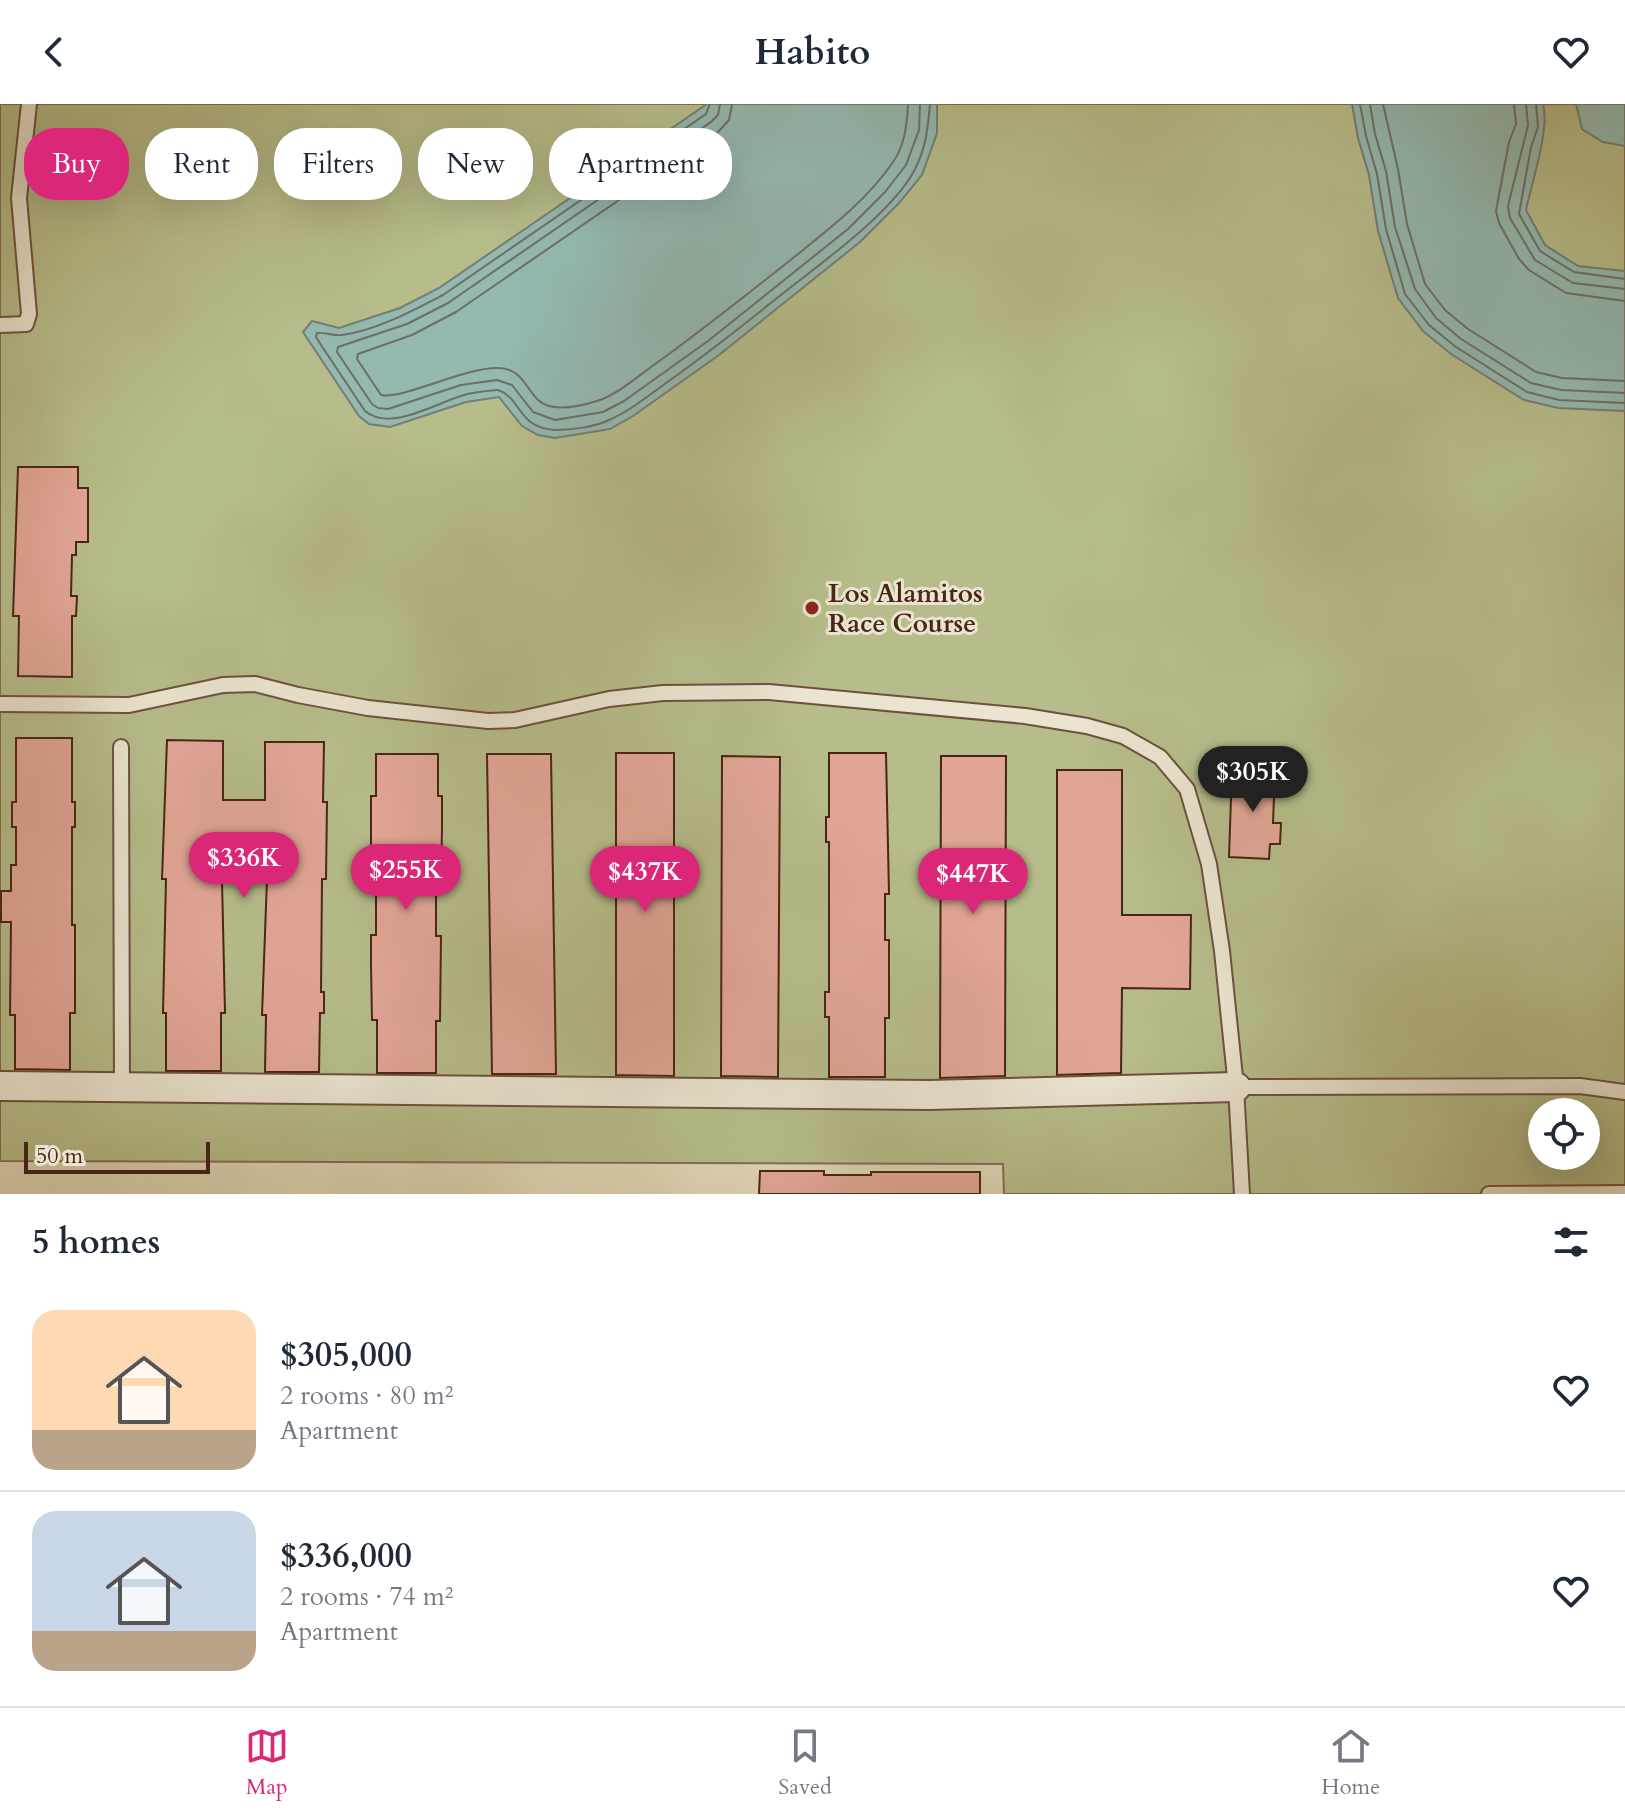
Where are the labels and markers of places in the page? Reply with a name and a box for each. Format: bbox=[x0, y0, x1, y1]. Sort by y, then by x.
place label: Los Alamitos Race Course bbox=[828, 576, 983, 641]
marker: Los Alamitos Race Course bbox=[803, 599, 821, 617]
pin: $305K bbox=[1197, 746, 1309, 814]
pin: $336K bbox=[188, 832, 300, 900]
pin: $255K bbox=[350, 844, 462, 912]
pin: $437K bbox=[589, 846, 701, 914]
pin: $447K bbox=[917, 848, 1029, 916]

